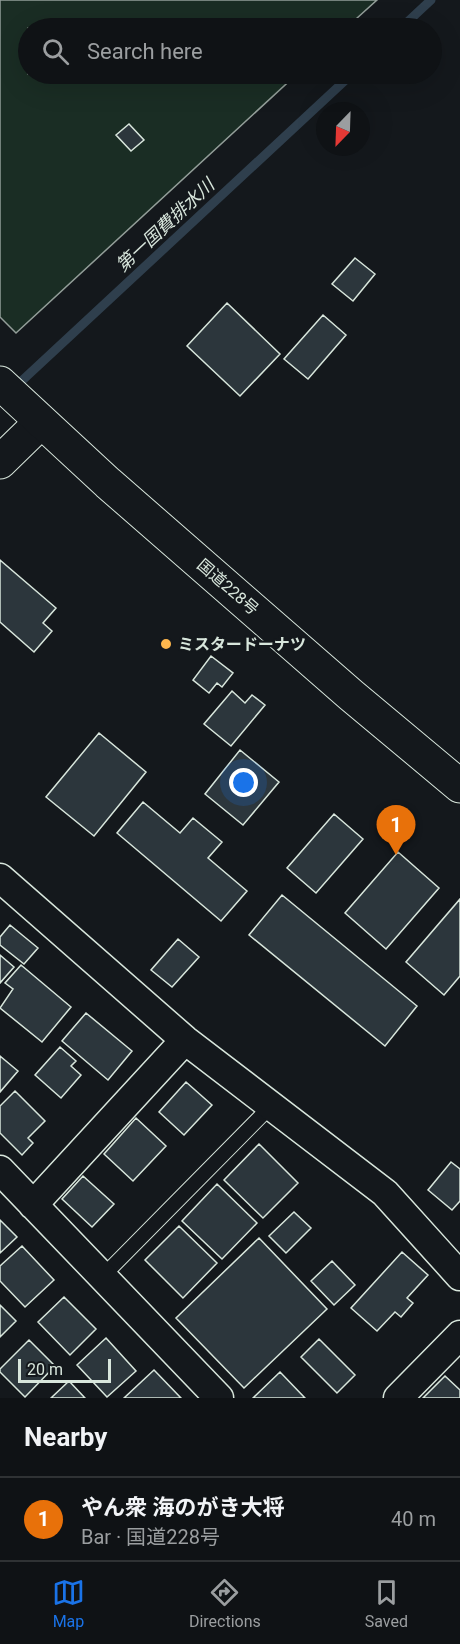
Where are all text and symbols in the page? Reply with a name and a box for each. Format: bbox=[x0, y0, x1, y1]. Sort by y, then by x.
search box bbox=[18, 18, 442, 84]
icon: search bbox=[39, 35, 72, 68]
text: Search here bbox=[87, 39, 203, 64]
north arrow bbox=[316, 102, 370, 156]
water label: 第一国費排水川 bbox=[112, 173, 220, 276]
street label: 国道228号 bbox=[193, 555, 263, 619]
place label: ミスタードーナツ bbox=[178, 635, 306, 654]
marker: ミスタードーナツ bbox=[159, 637, 173, 651]
your location bbox=[229, 768, 258, 797]
pin: 1 bbox=[376, 806, 416, 855]
scale bar bbox=[18, 1356, 111, 1384]
text: 20 m bbox=[27, 1360, 63, 1379]
text: Nearby bbox=[24, 1422, 107, 1452]
text: やん衆 海のがき大将 bbox=[81, 1495, 284, 1520]
text: 1 bbox=[38, 1507, 49, 1531]
text: 40 m bbox=[391, 1507, 436, 1531]
text: Bar · 国道228号 bbox=[81, 1525, 220, 1549]
tab: Map bbox=[52, 1576, 85, 1631]
tab: Directions bbox=[189, 1576, 261, 1631]
tab: Saved bbox=[365, 1576, 408, 1631]

